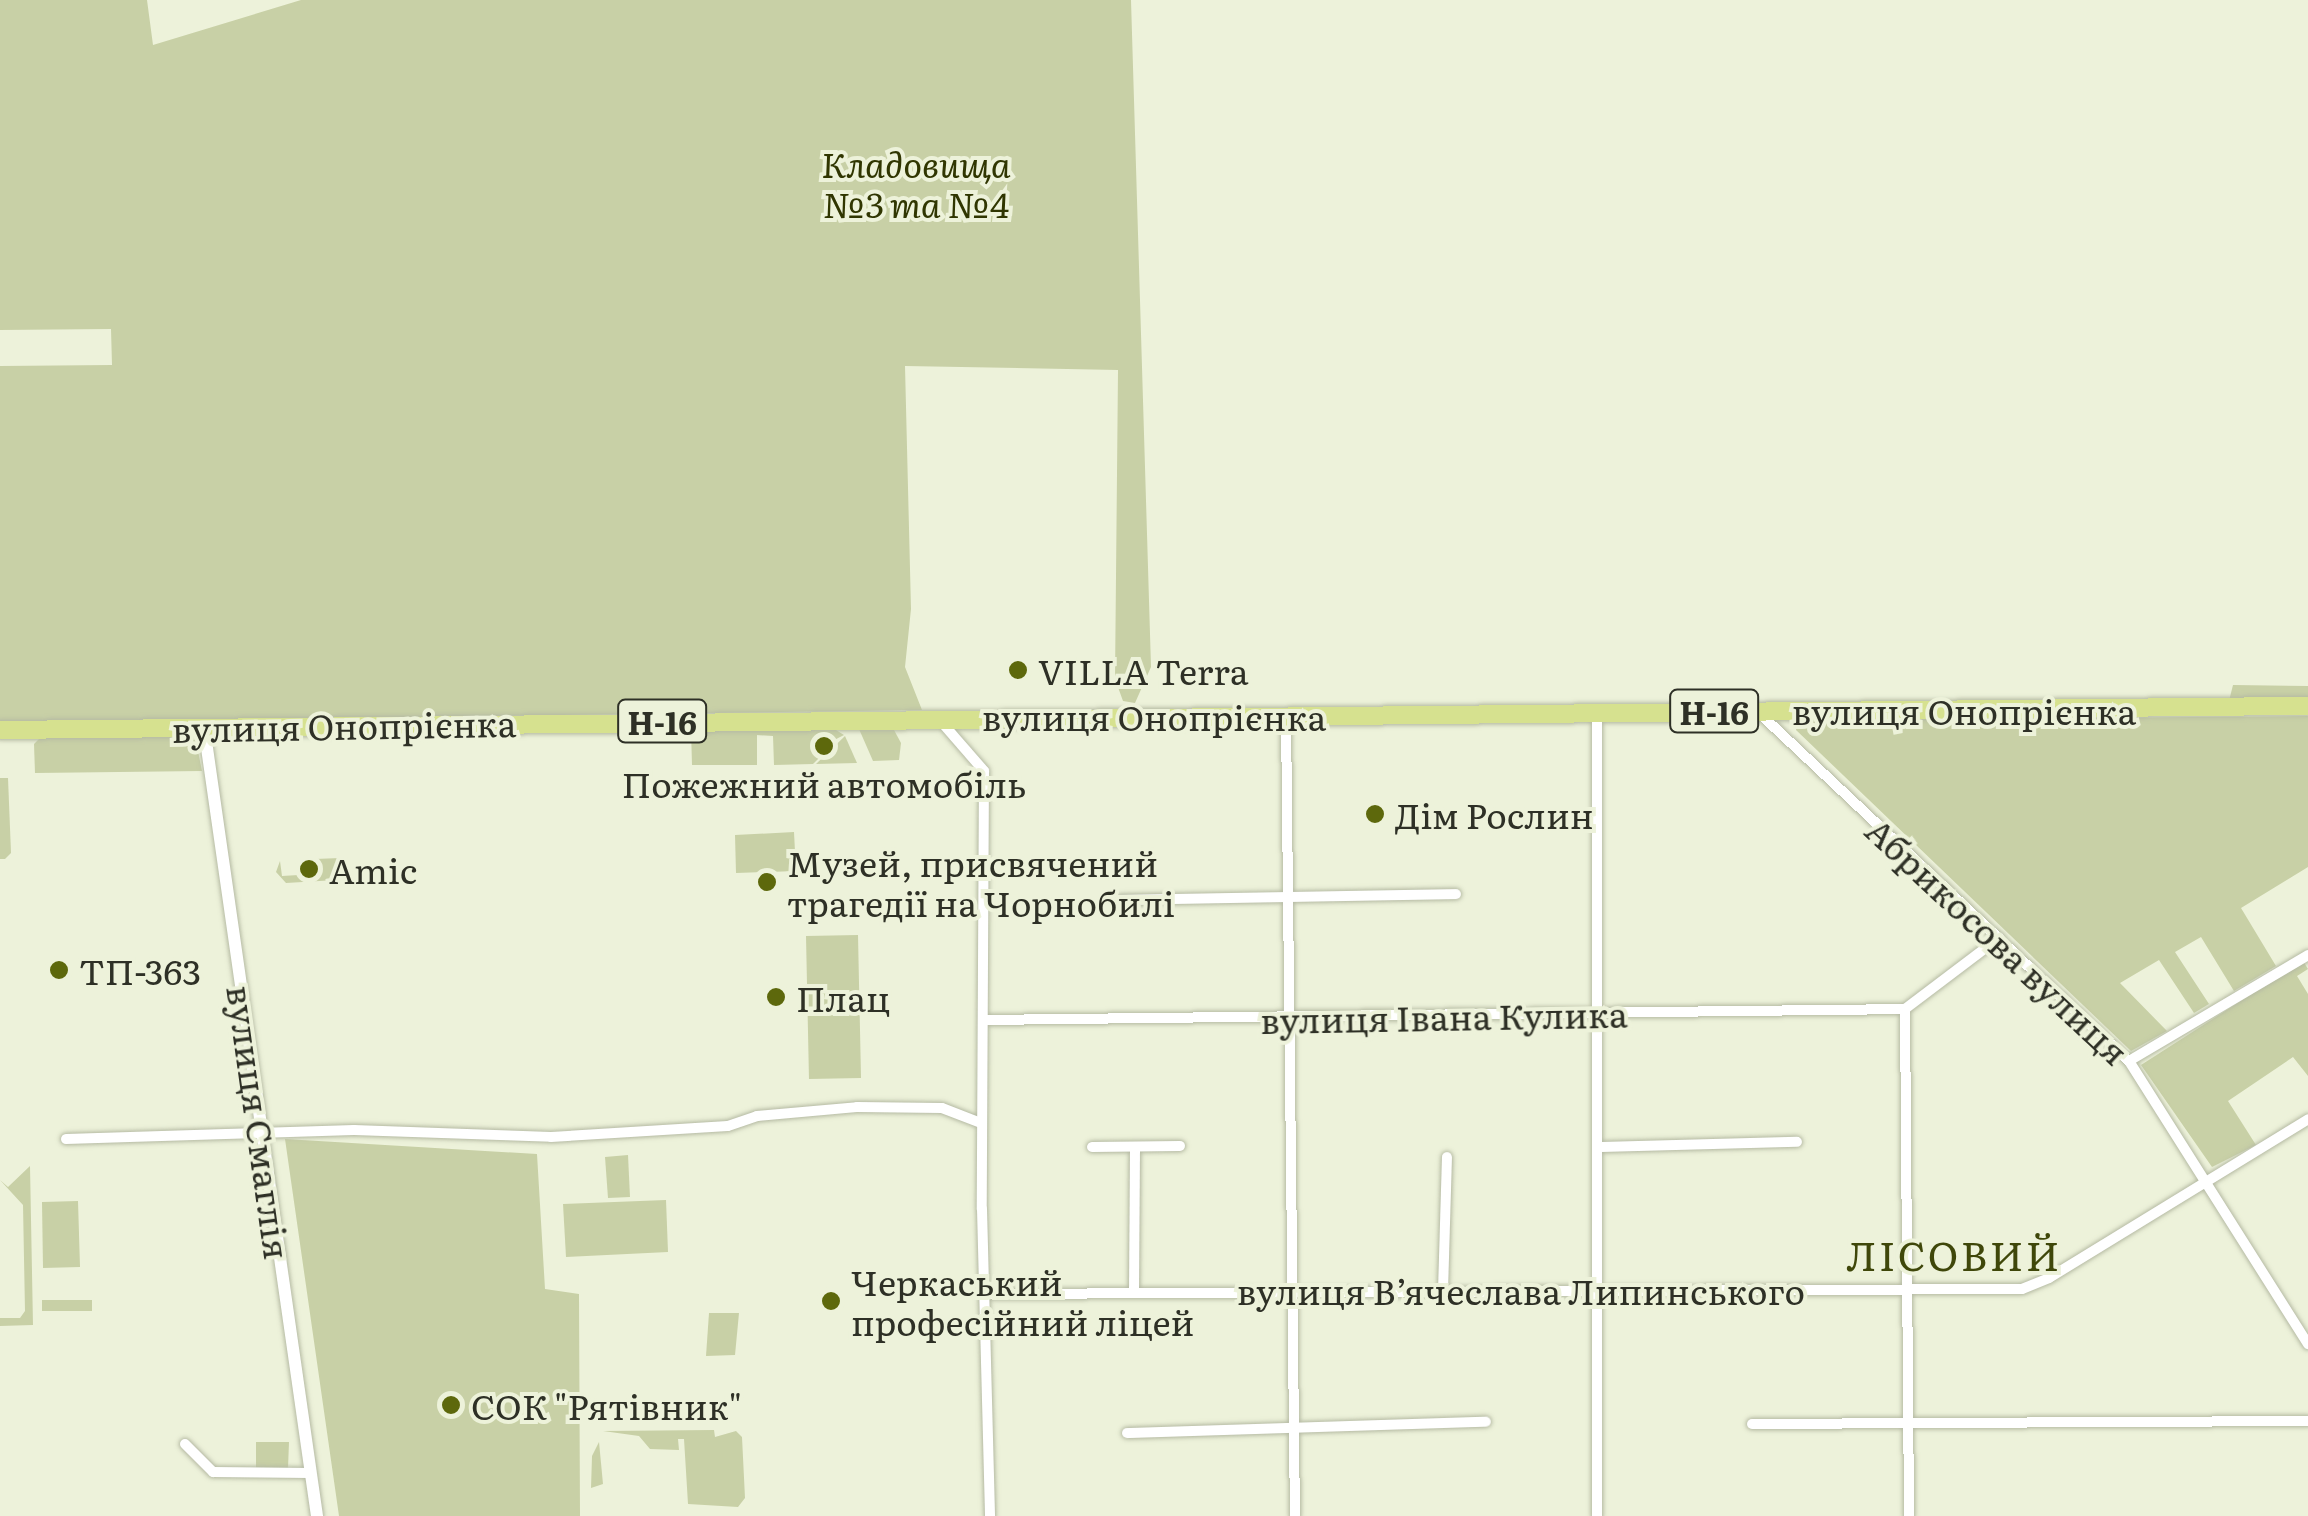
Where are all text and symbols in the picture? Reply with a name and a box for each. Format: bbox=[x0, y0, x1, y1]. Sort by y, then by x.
park label: Кладовища №3 та №4 bbox=[821, 142, 1011, 224]
place label: VILLA Terra bbox=[1038, 649, 1249, 691]
marker: VILLA Terra bbox=[1007, 659, 1029, 681]
road number: Н-16 bbox=[1669, 684, 1759, 738]
street label: вулиця Онопрієнка bbox=[1792, 689, 2136, 731]
road number: Н-16 bbox=[617, 694, 707, 748]
street label: вулиця Онопрієнка bbox=[982, 695, 1326, 737]
street label: вулиця Онопрієнка bbox=[171, 701, 517, 749]
marker: Пожежний автомобіль bbox=[813, 735, 835, 757]
place label: Пожежний автомобіль bbox=[622, 762, 1026, 804]
place label: Дім Рослин bbox=[1395, 793, 1594, 835]
marker: Дім Рослин bbox=[1364, 803, 1386, 825]
street label: Абрикосова вулиця bbox=[1858, 808, 2138, 1072]
place label: Музей, присвячений трагедії на Чорнобилі bbox=[787, 841, 1175, 923]
place label: Amic bbox=[329, 848, 417, 890]
marker: Amic bbox=[298, 858, 320, 880]
marker: Музей, присвячений трагедії на Чорнобилі bbox=[756, 871, 778, 893]
place label: ТП-363 bbox=[79, 949, 201, 991]
marker: ТП-363 bbox=[48, 959, 70, 981]
place label: Плац bbox=[796, 976, 890, 1018]
street label: вулиця Смаглія bbox=[220, 982, 300, 1262]
marker: Плац bbox=[765, 986, 787, 1008]
street label: вулиця Івана Кулика bbox=[1260, 992, 1628, 1040]
district label: ЛІСОВИЙ bbox=[1846, 1230, 2062, 1278]
place label: Черкаський професійний ліцей bbox=[851, 1260, 1194, 1342]
street label: вулиця Вʼячеслава Липинського bbox=[1237, 1269, 1805, 1311]
marker: Черкаський професійний ліцей bbox=[820, 1290, 842, 1312]
place label: СОК "Рятівник" bbox=[471, 1384, 742, 1426]
marker: СОК "Рятівник" bbox=[440, 1394, 462, 1416]

